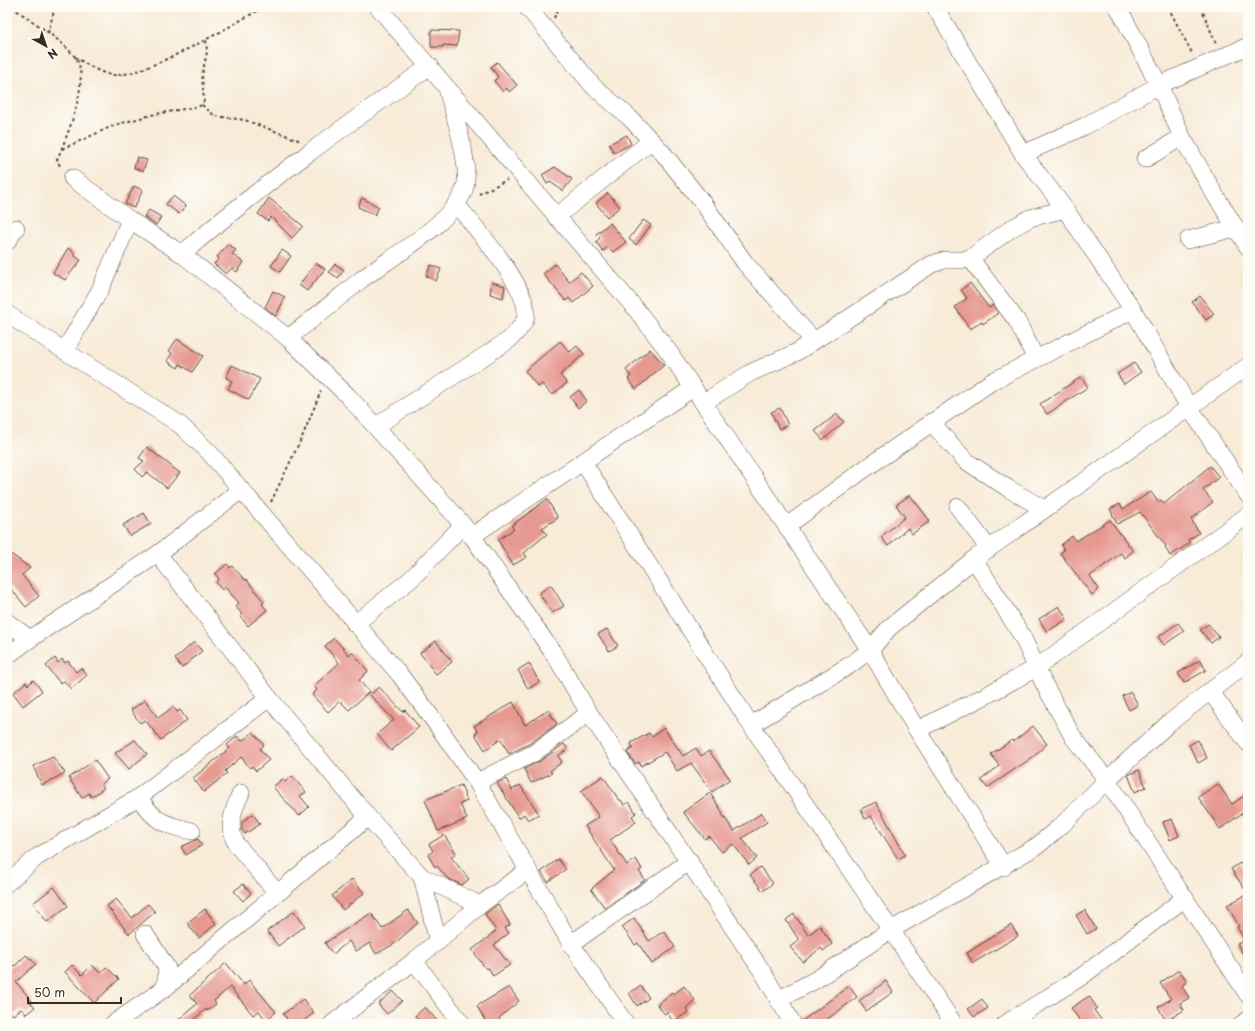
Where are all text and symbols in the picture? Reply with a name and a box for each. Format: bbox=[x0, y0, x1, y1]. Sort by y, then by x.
north arrow bbox=[26, 26, 66, 66]
text: N bbox=[44, 45, 62, 64]
scale bar bbox=[28, 979, 121, 1005]
text: 50 m bbox=[34, 983, 65, 1001]

